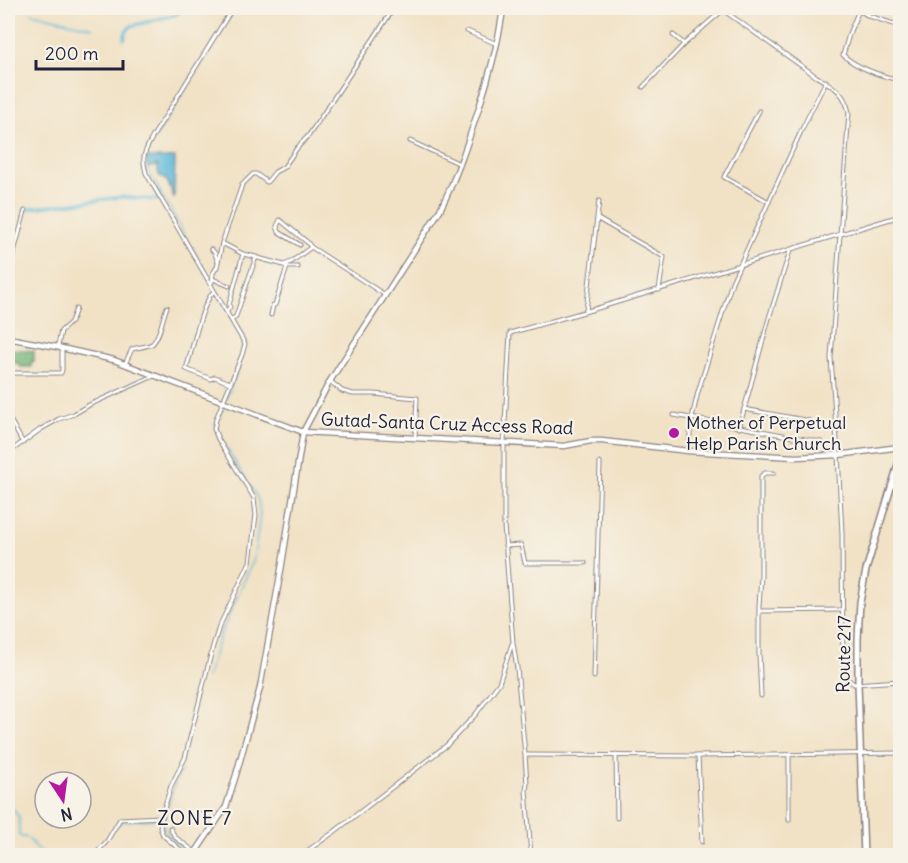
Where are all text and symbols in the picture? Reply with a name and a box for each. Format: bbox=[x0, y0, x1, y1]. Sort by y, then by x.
scale bar bbox=[36, 33, 123, 71]
text: 200 m bbox=[45, 42, 99, 65]
street label: Gutad-Santa Cruz Access Road bbox=[320, 408, 574, 439]
place label: Mother of Perpetual Help Parish Church bbox=[686, 411, 846, 455]
marker: Mother of Perpetual Help Parish Church bbox=[667, 426, 681, 440]
street label: Route 217 bbox=[831, 615, 856, 693]
north arrow bbox=[33, 770, 93, 830]
text: N bbox=[59, 804, 74, 826]
district label: ZONE 7 bbox=[157, 805, 233, 830]

